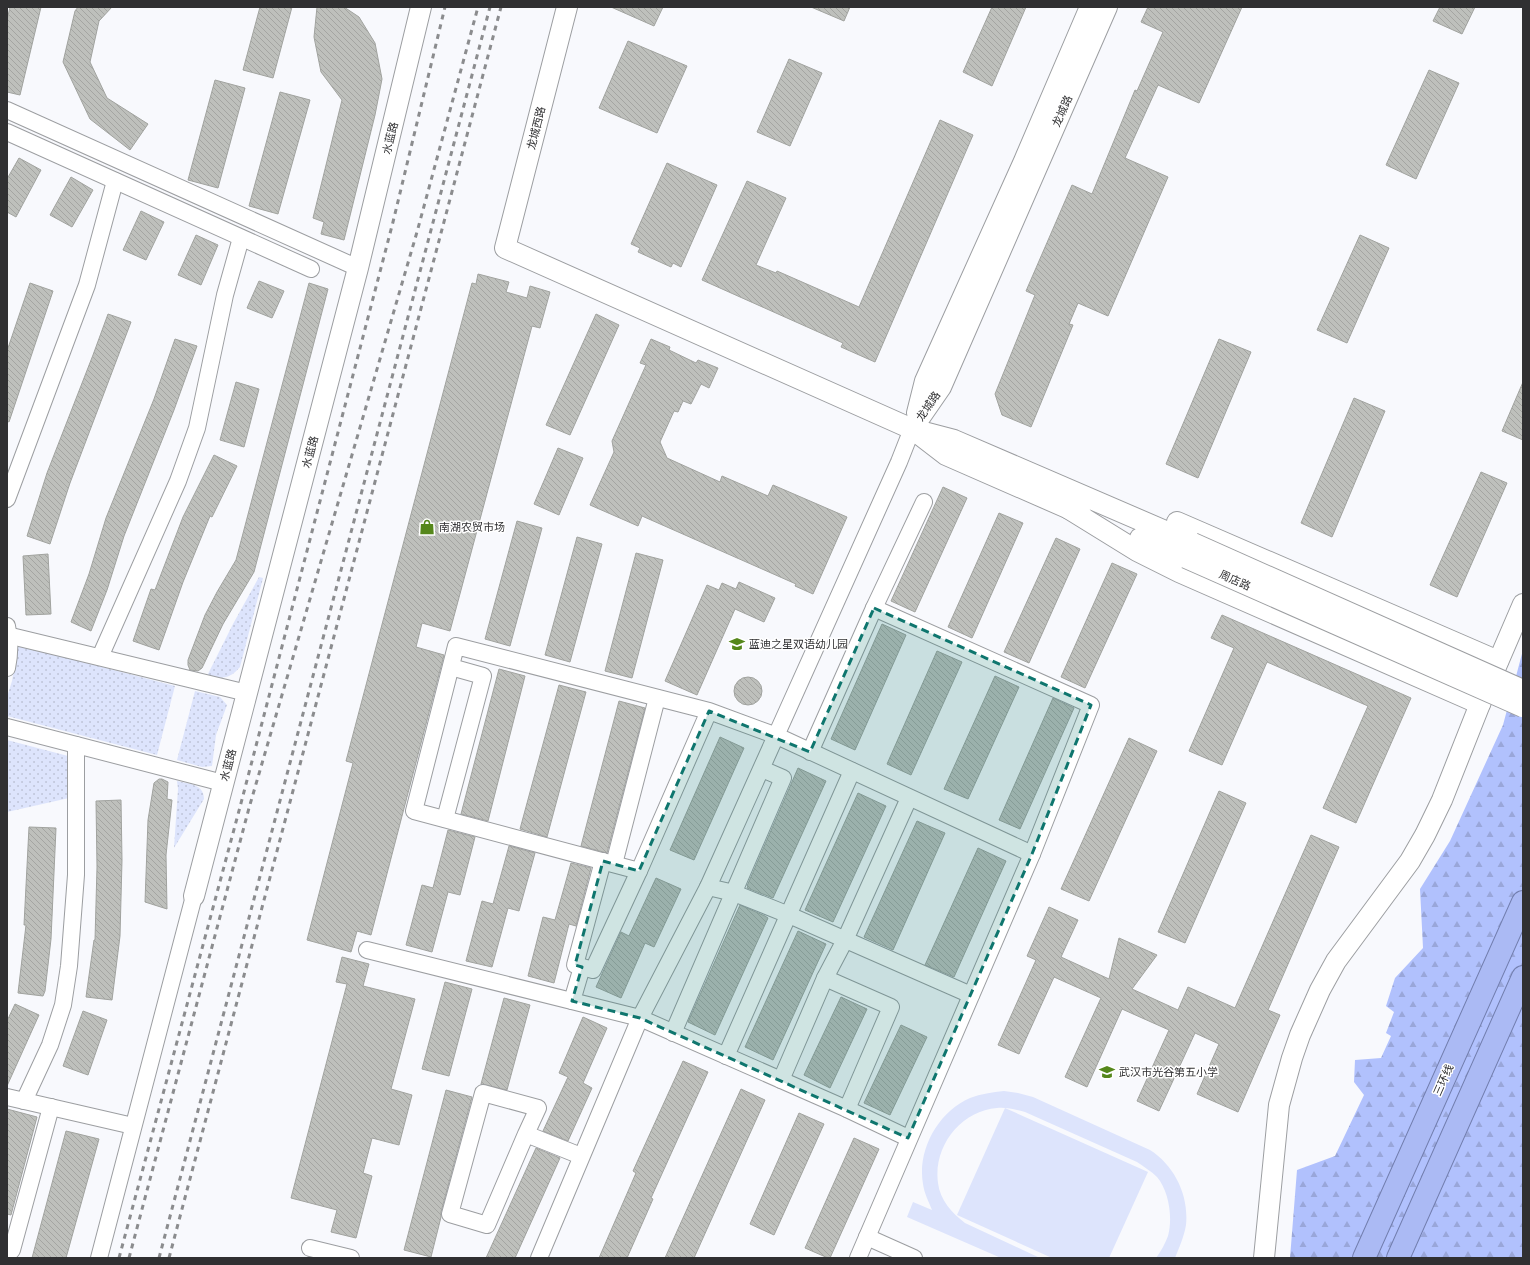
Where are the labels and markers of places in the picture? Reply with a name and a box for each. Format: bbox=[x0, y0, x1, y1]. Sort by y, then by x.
shop icon: 南湖农贸市场 bbox=[418, 518, 436, 536]
place label: 南湖农贸市场 bbox=[439, 520, 505, 534]
school or university icon: 蓝迪之星双语幼儿园 bbox=[728, 635, 746, 653]
place label: 蓝迪之星双语幼儿园 bbox=[749, 637, 848, 651]
school or university icon: 武汉市光谷第五小学 bbox=[1098, 1063, 1116, 1081]
place label: 武汉市光谷第五小学 bbox=[1119, 1065, 1218, 1079]

